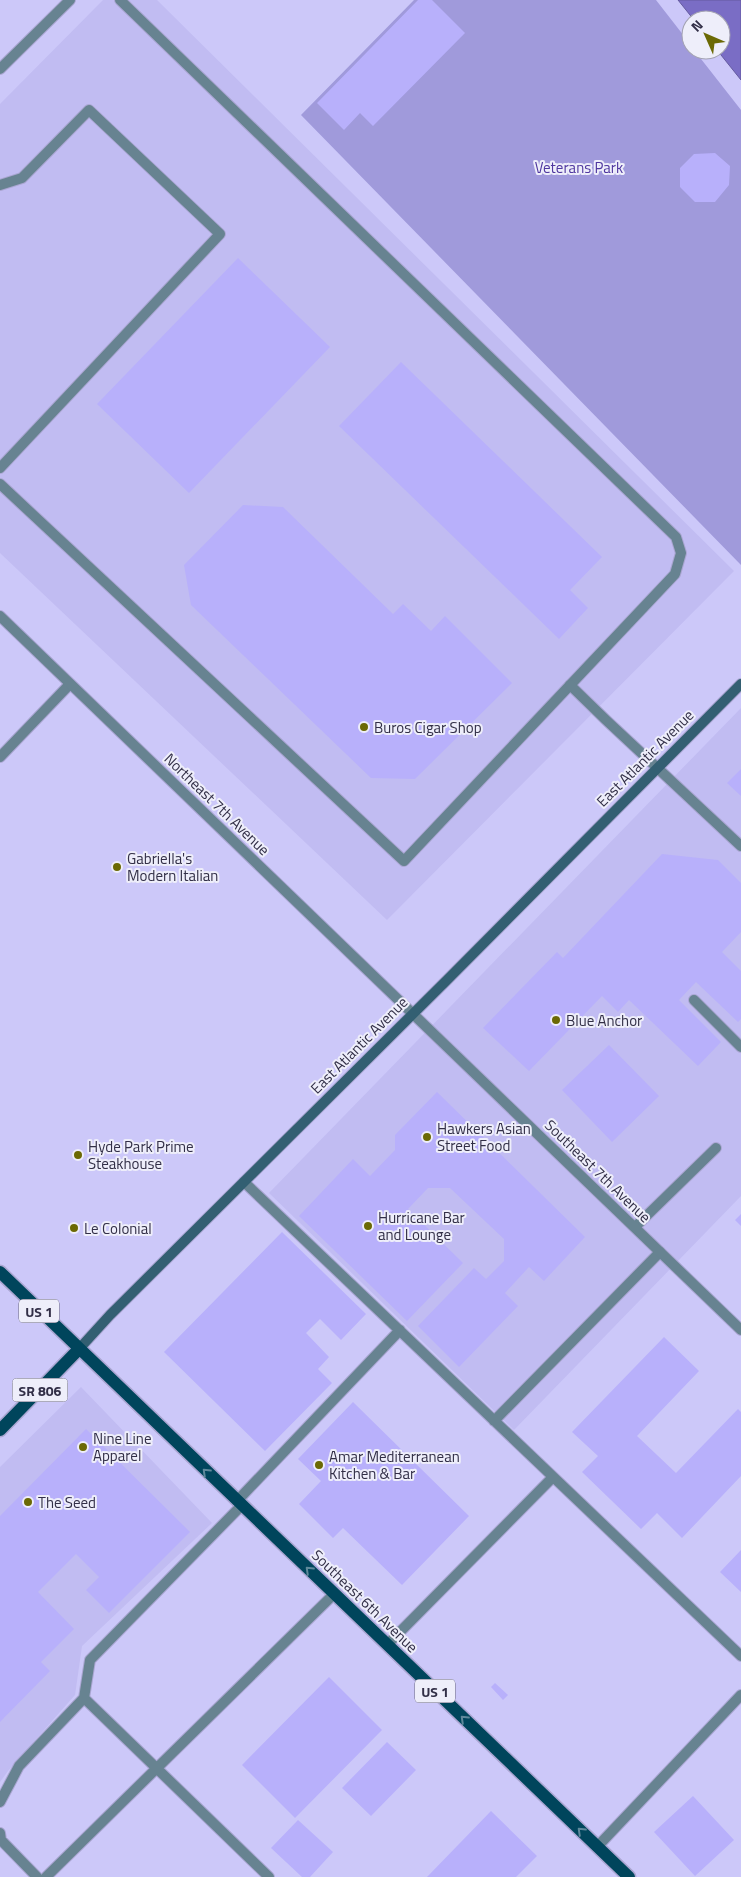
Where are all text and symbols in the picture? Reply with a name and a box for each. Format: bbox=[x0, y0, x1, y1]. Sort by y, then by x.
north arrow bbox=[681, 10, 731, 60]
text: N bbox=[686, 15, 707, 36]
park label: Veterans Park bbox=[535, 156, 623, 179]
street label: East Atlantic Avenue bbox=[591, 704, 699, 812]
place label: Buros Cigar Shop bbox=[374, 716, 482, 739]
marker: Buros Cigar Shop bbox=[358, 721, 370, 733]
street label: Northeast 7th Avenue bbox=[159, 747, 275, 861]
place label: Gabriella's Modern Italian bbox=[127, 847, 218, 887]
marker: Gabriella's Modern Italian bbox=[111, 861, 123, 873]
street label: East Atlantic Avenue bbox=[305, 991, 413, 1099]
place label: Blue Anchor bbox=[566, 1009, 642, 1032]
marker: Blue Anchor bbox=[550, 1014, 562, 1026]
street label: Southeast 7th Avenue bbox=[540, 1114, 656, 1228]
place label: Hawkers Asian Street Food bbox=[437, 1117, 531, 1157]
marker: Hawkers Asian Street Food bbox=[421, 1131, 433, 1143]
place label: Hyde Park Prime Steakhouse bbox=[88, 1135, 194, 1175]
marker: Hyde Park Prime Steakhouse bbox=[72, 1149, 84, 1161]
place label: Hurricane Bar and Lounge bbox=[378, 1206, 465, 1246]
place label: Le Colonial bbox=[84, 1217, 152, 1240]
marker: Hurricane Bar and Lounge bbox=[362, 1220, 374, 1232]
marker: Le Colonial bbox=[68, 1222, 80, 1234]
road number: US 1 bbox=[19, 1300, 59, 1322]
road number: SR 806 bbox=[12, 1378, 68, 1402]
place label: Nine Line Apparel bbox=[93, 1427, 151, 1467]
marker: Nine Line Apparel bbox=[77, 1441, 89, 1453]
place label: Amar Mediterranean Kitchen & Bar bbox=[329, 1445, 460, 1485]
marker: Amar Mediterranean Kitchen & Bar bbox=[313, 1459, 325, 1471]
one-way arrow bbox=[203, 1468, 212, 1477]
place label: The Seed bbox=[38, 1491, 96, 1514]
marker: The Seed bbox=[22, 1496, 34, 1508]
street label: Southeast 6th Avenue bbox=[307, 1544, 423, 1658]
one-way arrow bbox=[305, 1567, 314, 1576]
road number: US 1 bbox=[415, 1680, 455, 1702]
one-way arrow bbox=[461, 1716, 470, 1725]
one-way arrow bbox=[578, 1828, 587, 1837]

